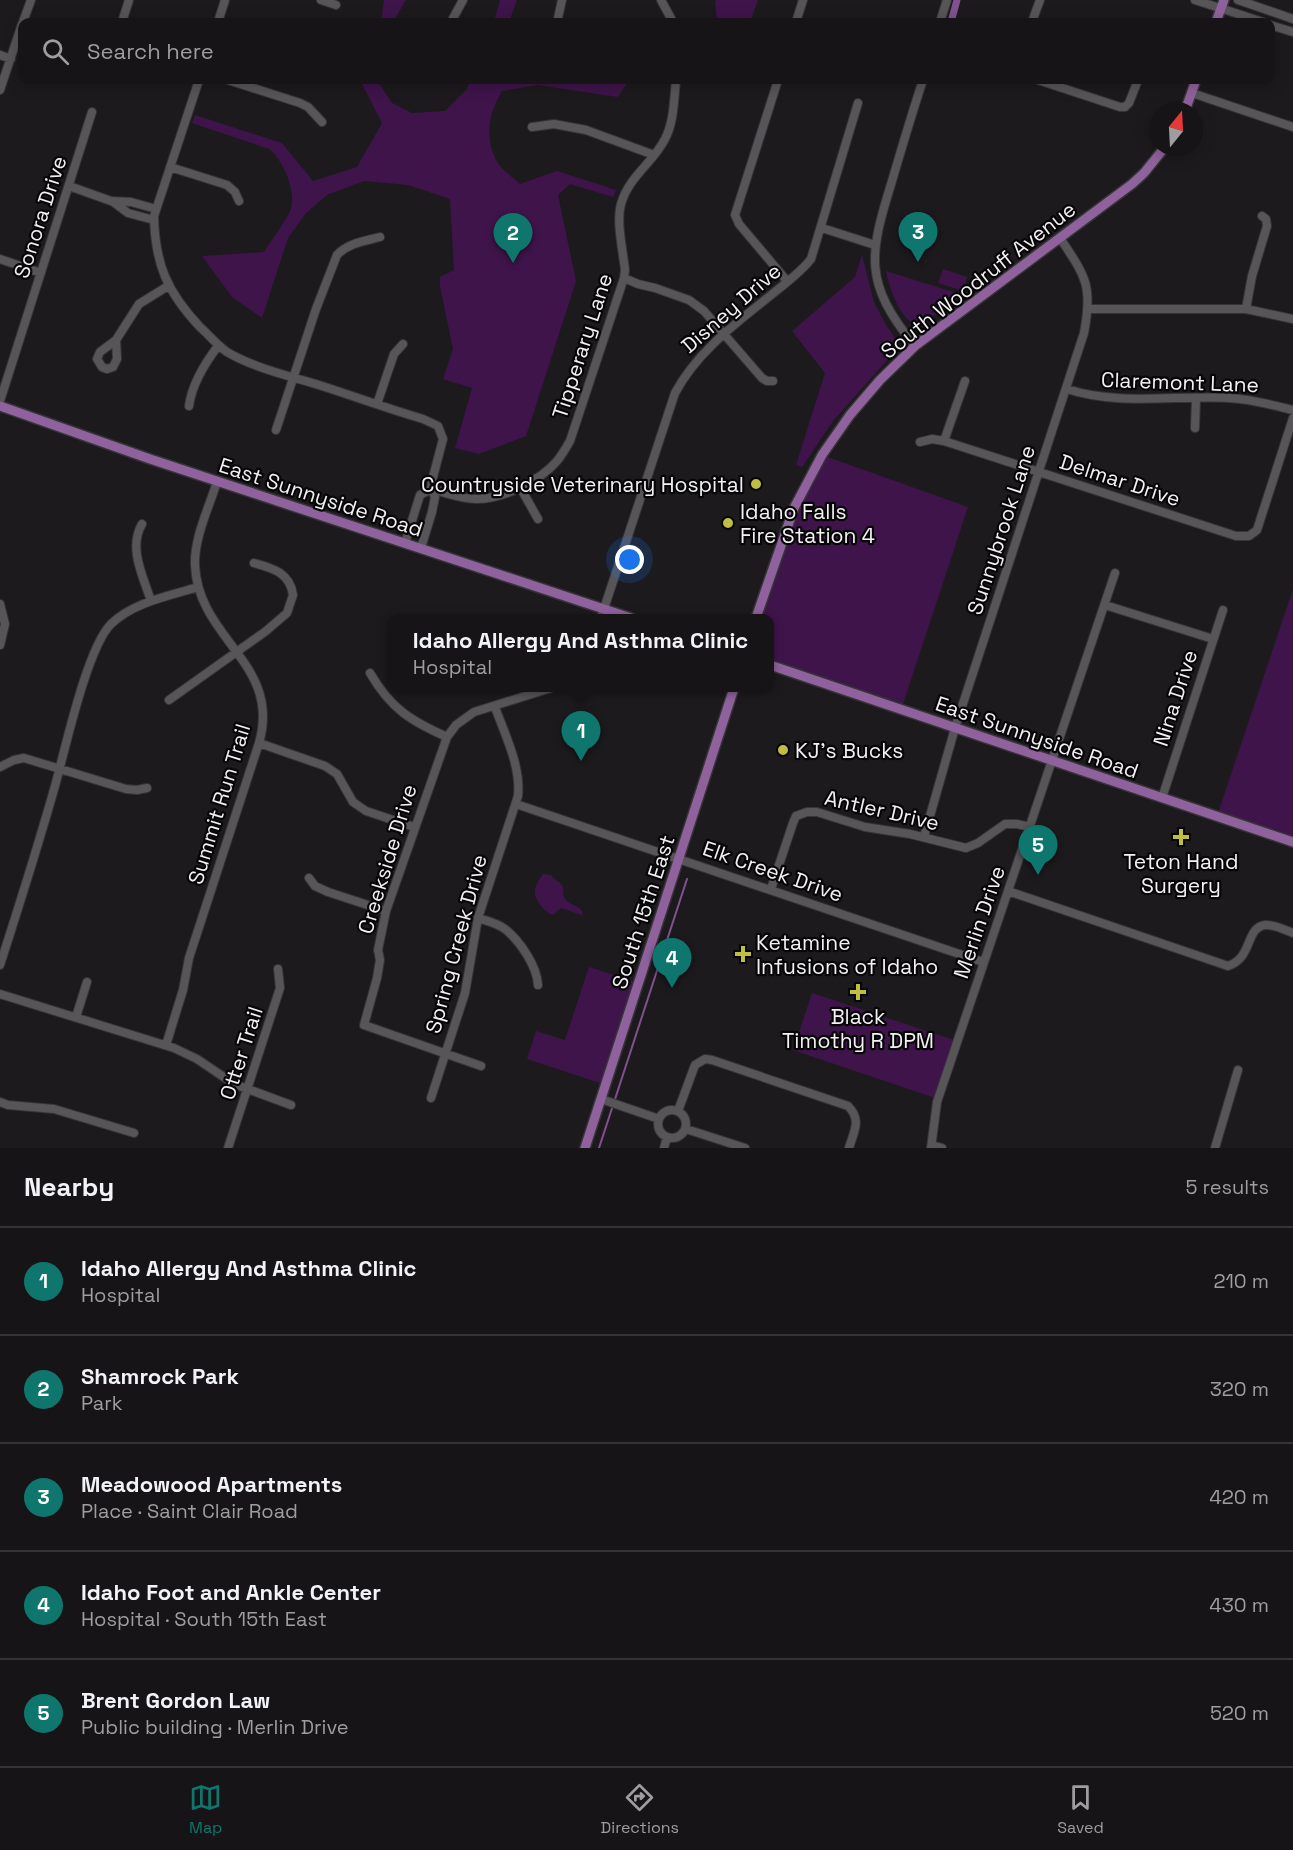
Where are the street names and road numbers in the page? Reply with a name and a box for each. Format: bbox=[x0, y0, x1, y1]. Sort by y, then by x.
street label: Sonora Drive bbox=[8, 152, 72, 282]
street label: South Woodruff Avenue bbox=[875, 195, 1081, 365]
street label: Disney Drive bbox=[675, 257, 787, 359]
street label: Tipperary Lane bbox=[546, 270, 618, 422]
street label: Claremont Lane bbox=[1100, 366, 1260, 398]
street label: Sunnybrook Lane bbox=[961, 442, 1041, 618]
street label: Delmar Drive bbox=[1056, 448, 1184, 512]
street label: East Sunnyside Road bbox=[216, 451, 426, 543]
street label: Nina Drive bbox=[1147, 646, 1203, 750]
street label: East Sunnyside Road bbox=[932, 690, 1142, 784]
street label: Summit Run Trail bbox=[182, 720, 256, 888]
street label: Creekside Drive bbox=[351, 781, 423, 937]
street label: Antler Drive bbox=[822, 784, 942, 836]
street label: South 15th East bbox=[605, 832, 681, 992]
street label: Elk Creek Drive bbox=[699, 834, 847, 908]
street label: Spring Creek Drive bbox=[419, 852, 493, 1036]
street label: Merlin Drive bbox=[947, 862, 1011, 982]
street label: Otter Trail bbox=[213, 1003, 269, 1103]

